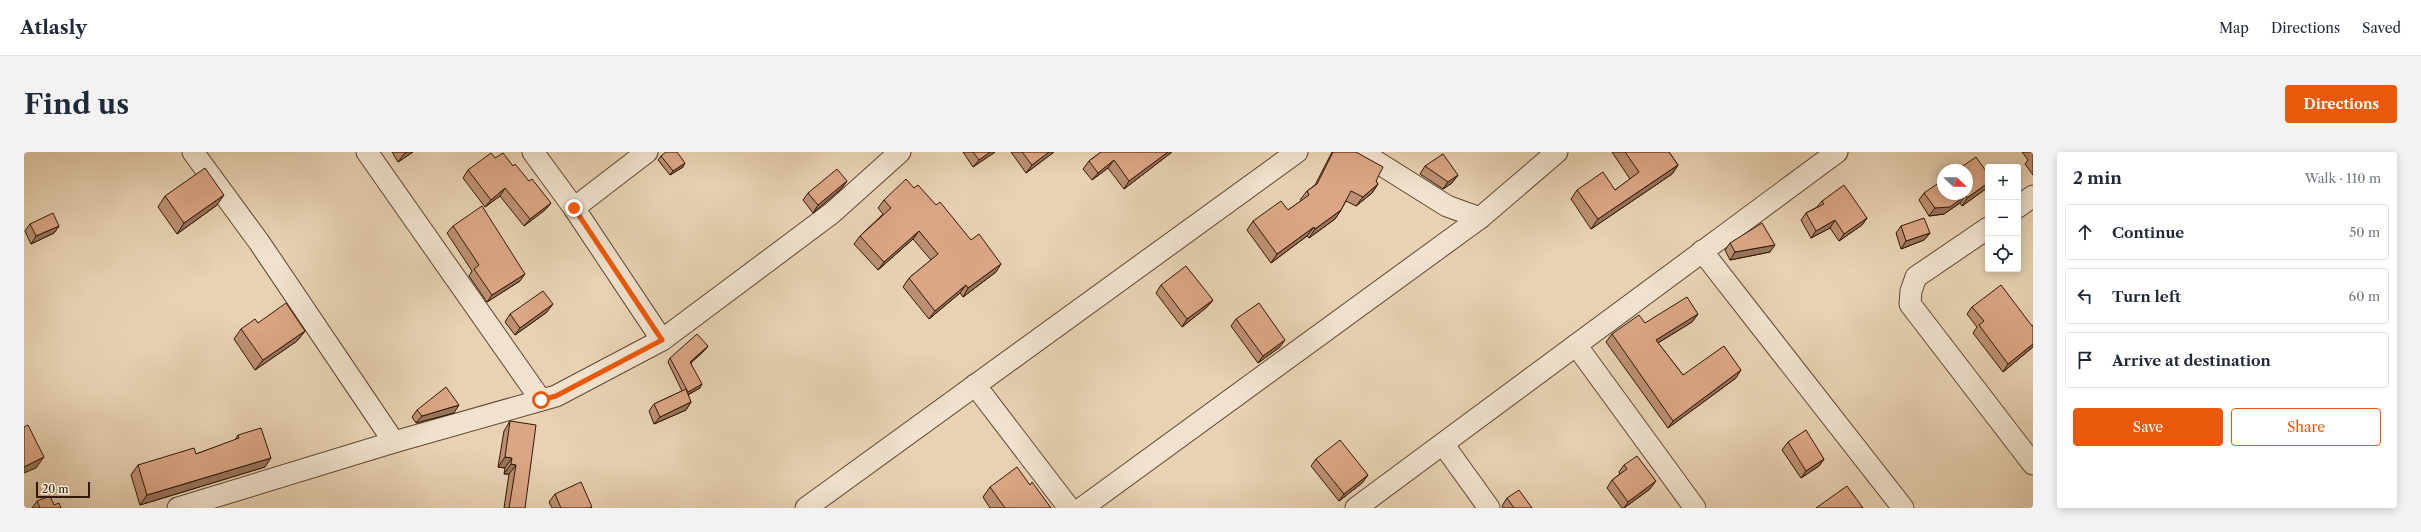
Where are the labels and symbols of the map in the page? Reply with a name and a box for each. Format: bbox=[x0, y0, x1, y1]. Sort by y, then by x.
north arrow bbox=[1937, 164, 1973, 200]
route end bbox=[565, 199, 583, 217]
route start bbox=[532, 391, 550, 409]
scale bar bbox=[36, 480, 90, 499]

